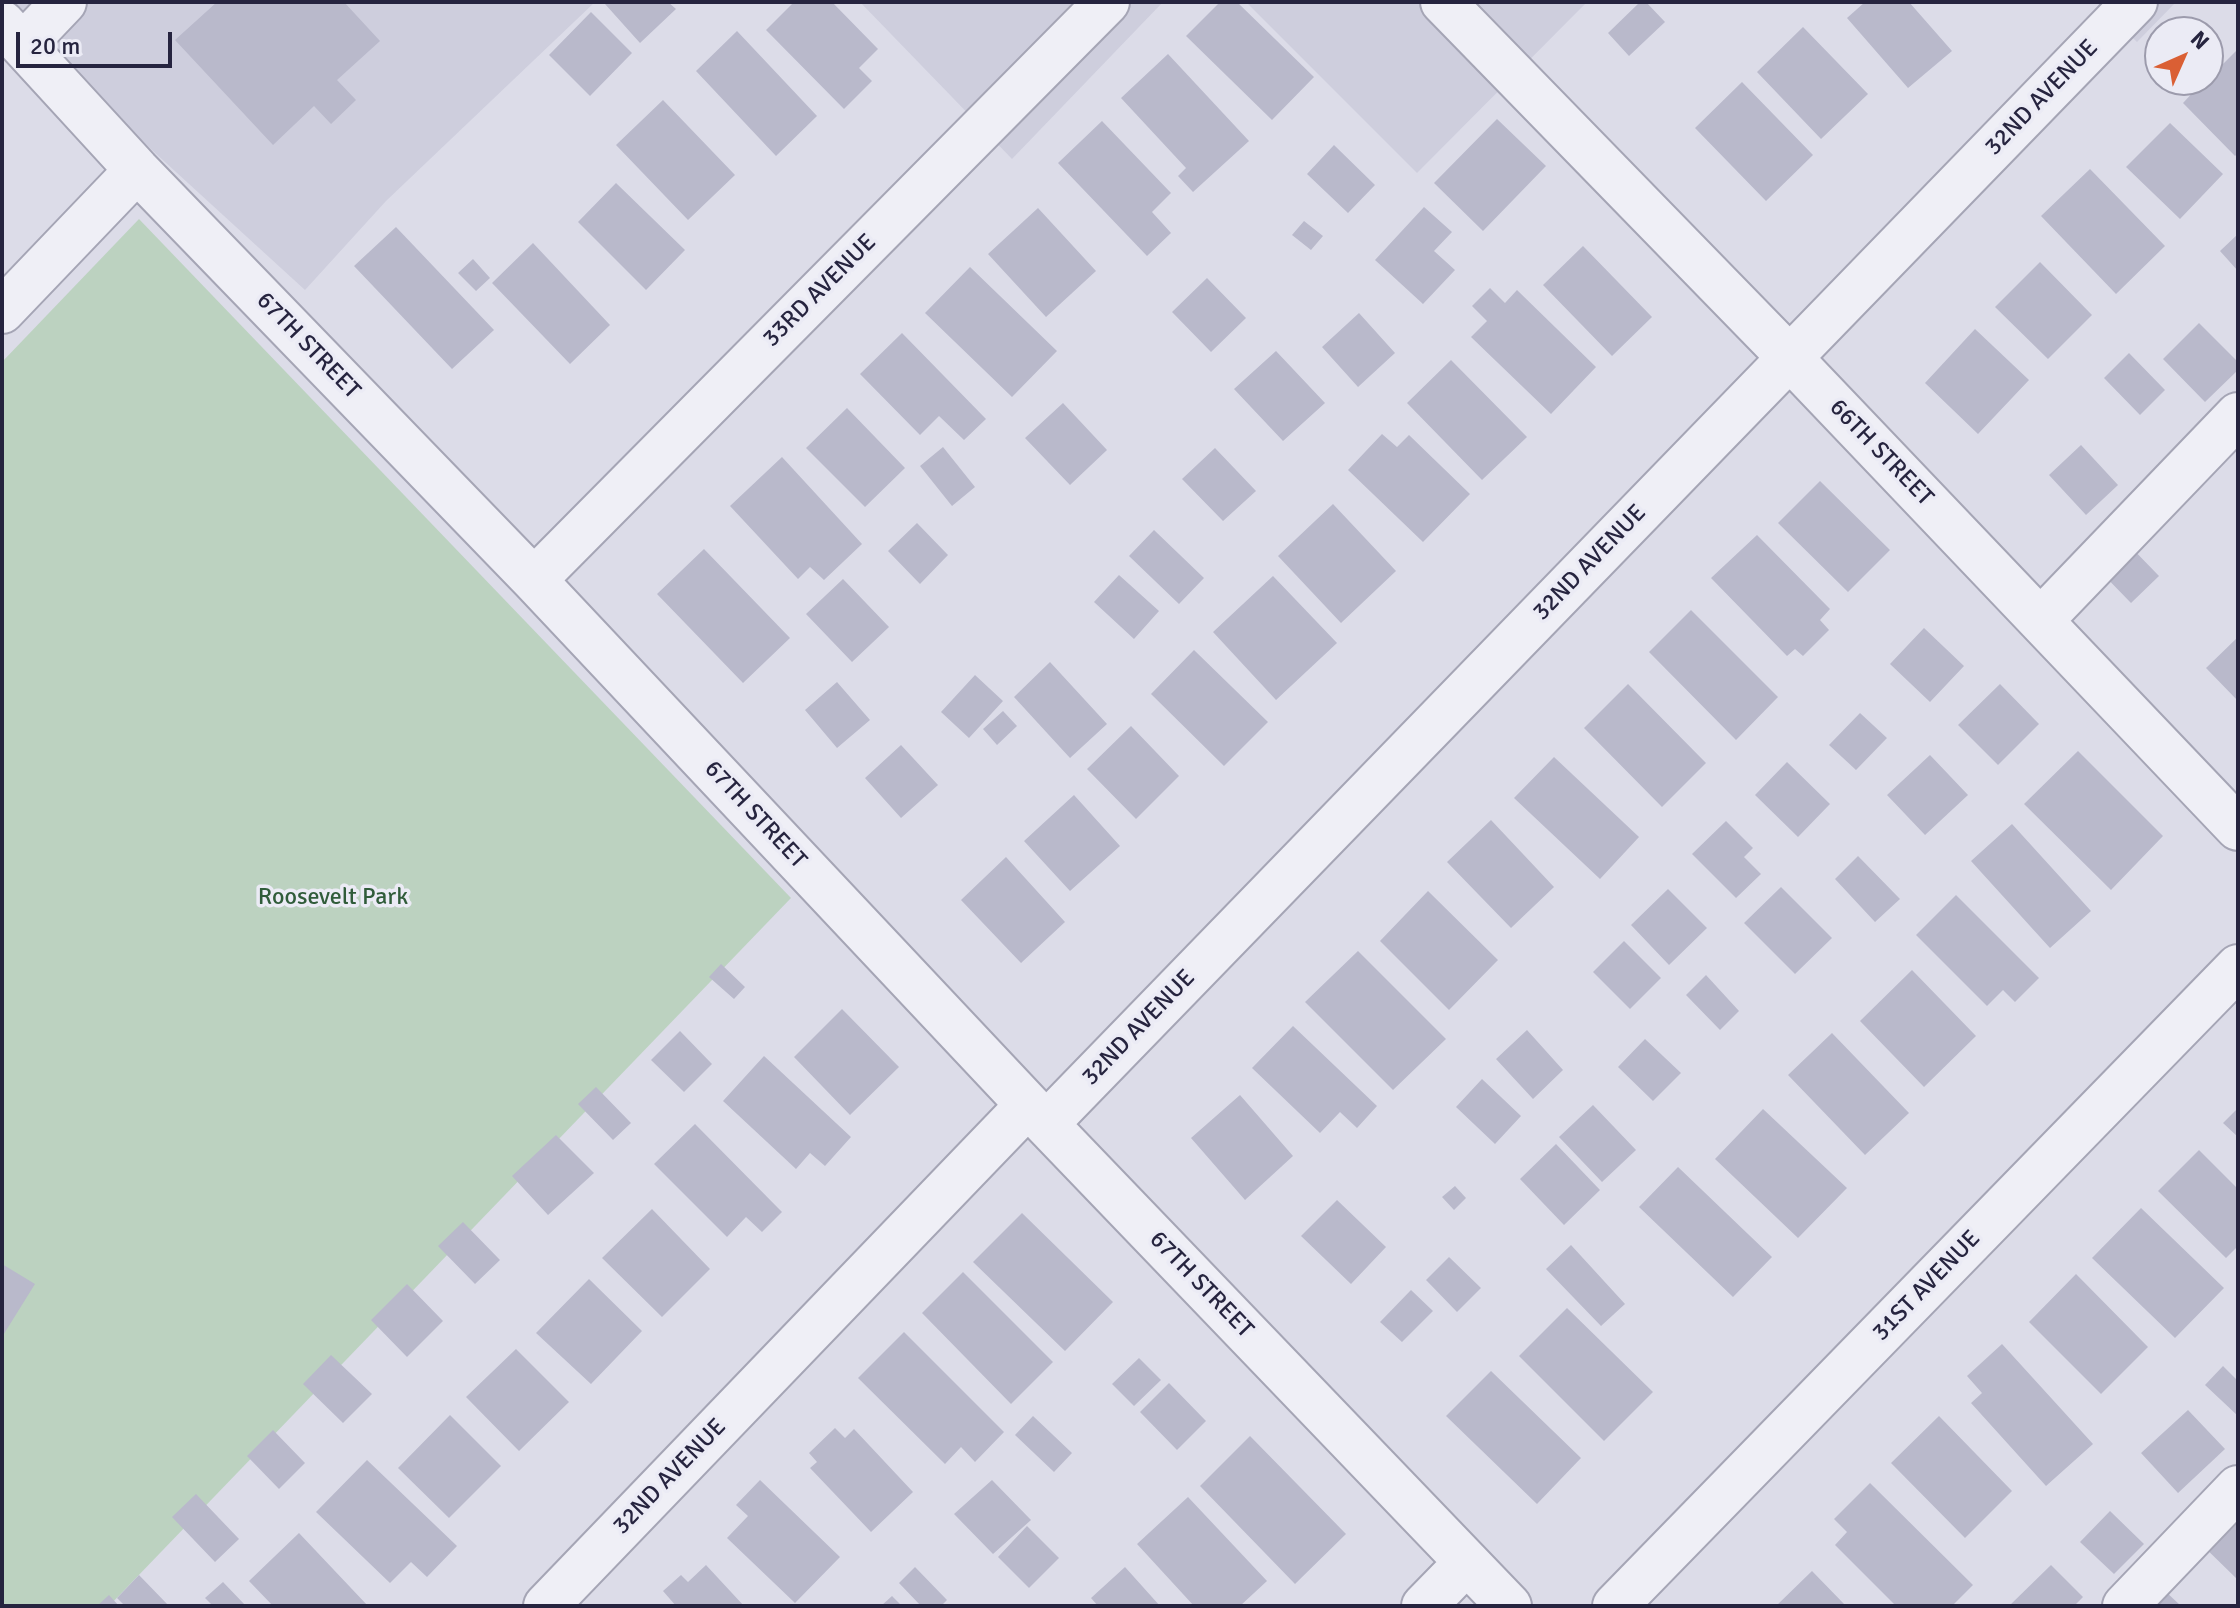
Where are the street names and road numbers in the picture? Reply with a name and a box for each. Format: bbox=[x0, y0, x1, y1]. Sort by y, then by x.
street label: 32ND AVENUE bbox=[1980, 34, 2104, 162]
street label: 33RD AVENUE bbox=[758, 229, 882, 353]
street label: 67TH STREET bbox=[250, 287, 366, 405]
street label: 66TH STREET bbox=[1823, 394, 1939, 512]
street label: 32ND AVENUE bbox=[1528, 499, 1652, 627]
street label: 67TH STREET bbox=[698, 755, 812, 875]
street label: 32ND AVENUE bbox=[1077, 964, 1201, 1092]
street label: 31ST AVENUE bbox=[1867, 1225, 1987, 1347]
street label: 67TH STREET bbox=[1143, 1226, 1259, 1344]
street label: 32ND AVENUE bbox=[608, 1413, 732, 1541]

